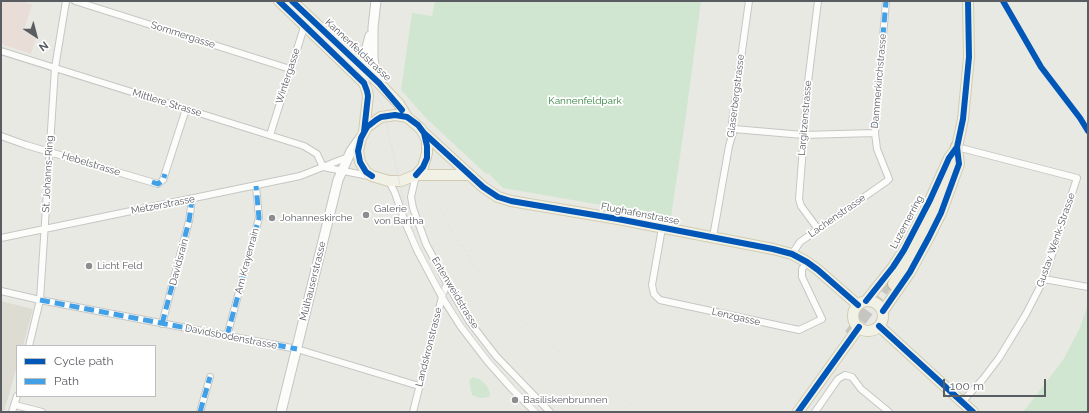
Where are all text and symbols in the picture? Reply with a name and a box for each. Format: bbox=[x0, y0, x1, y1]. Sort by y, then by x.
north arrow bbox=[16, 16, 56, 56]
street label: Kannenfeldstrasse bbox=[323, 16, 393, 84]
street label: Sommergasse bbox=[149, 19, 217, 51]
street label: Dammerkirchstrasse bbox=[869, 33, 889, 129]
text: N bbox=[36, 38, 51, 54]
street label: Wintergasse bbox=[273, 47, 303, 105]
street label: Glaserbergstrasse bbox=[725, 54, 747, 138]
street label: Largitzenstrasse bbox=[796, 80, 814, 156]
street label: Mittlere Strasse bbox=[131, 87, 203, 119]
park label: Kannenfeldpark bbox=[548, 95, 622, 107]
street label: St. Johanns-Ring bbox=[40, 135, 56, 213]
street label: Hebelstrasse bbox=[60, 149, 122, 179]
street label: Gustav Wenk-Strasse bbox=[1034, 191, 1078, 289]
street label: Lachenstrasse bbox=[806, 192, 868, 240]
street label: Metzerstrasse bbox=[130, 193, 196, 217]
street label: Luzernerring bbox=[888, 193, 926, 251]
street label: Flughafenstrasse bbox=[600, 201, 680, 227]
place label: Galerie von Bartha bbox=[374, 203, 424, 226]
marker: Galerie von Bartha bbox=[361, 210, 371, 220]
place label: Johanneskirche bbox=[280, 212, 352, 224]
marker: Johanneskirche bbox=[267, 213, 277, 223]
street label: Am Krayenrain bbox=[232, 227, 262, 295]
street label: Davidsrain bbox=[167, 237, 191, 287]
street label: Mülhauserstrasse bbox=[297, 240, 329, 322]
street label: Entenweidstrasse bbox=[429, 255, 481, 331]
place label: Licht Feld bbox=[97, 260, 143, 272]
marker: Licht Feld bbox=[84, 261, 94, 271]
street label: Landskronstrasse bbox=[413, 306, 445, 388]
street label: Lenzgasse bbox=[711, 306, 761, 328]
street label: Davidsbodenstrasse bbox=[184, 322, 278, 352]
legend bbox=[16, 345, 156, 397]
text: Cycle path bbox=[54, 354, 113, 368]
scale bar bbox=[945, 371, 1048, 397]
text: Path bbox=[54, 374, 79, 388]
text: 100 m bbox=[950, 379, 984, 393]
place label: Basiliskenbrunnen bbox=[523, 394, 608, 406]
marker: Basiliskenbrunnen bbox=[510, 395, 520, 405]

